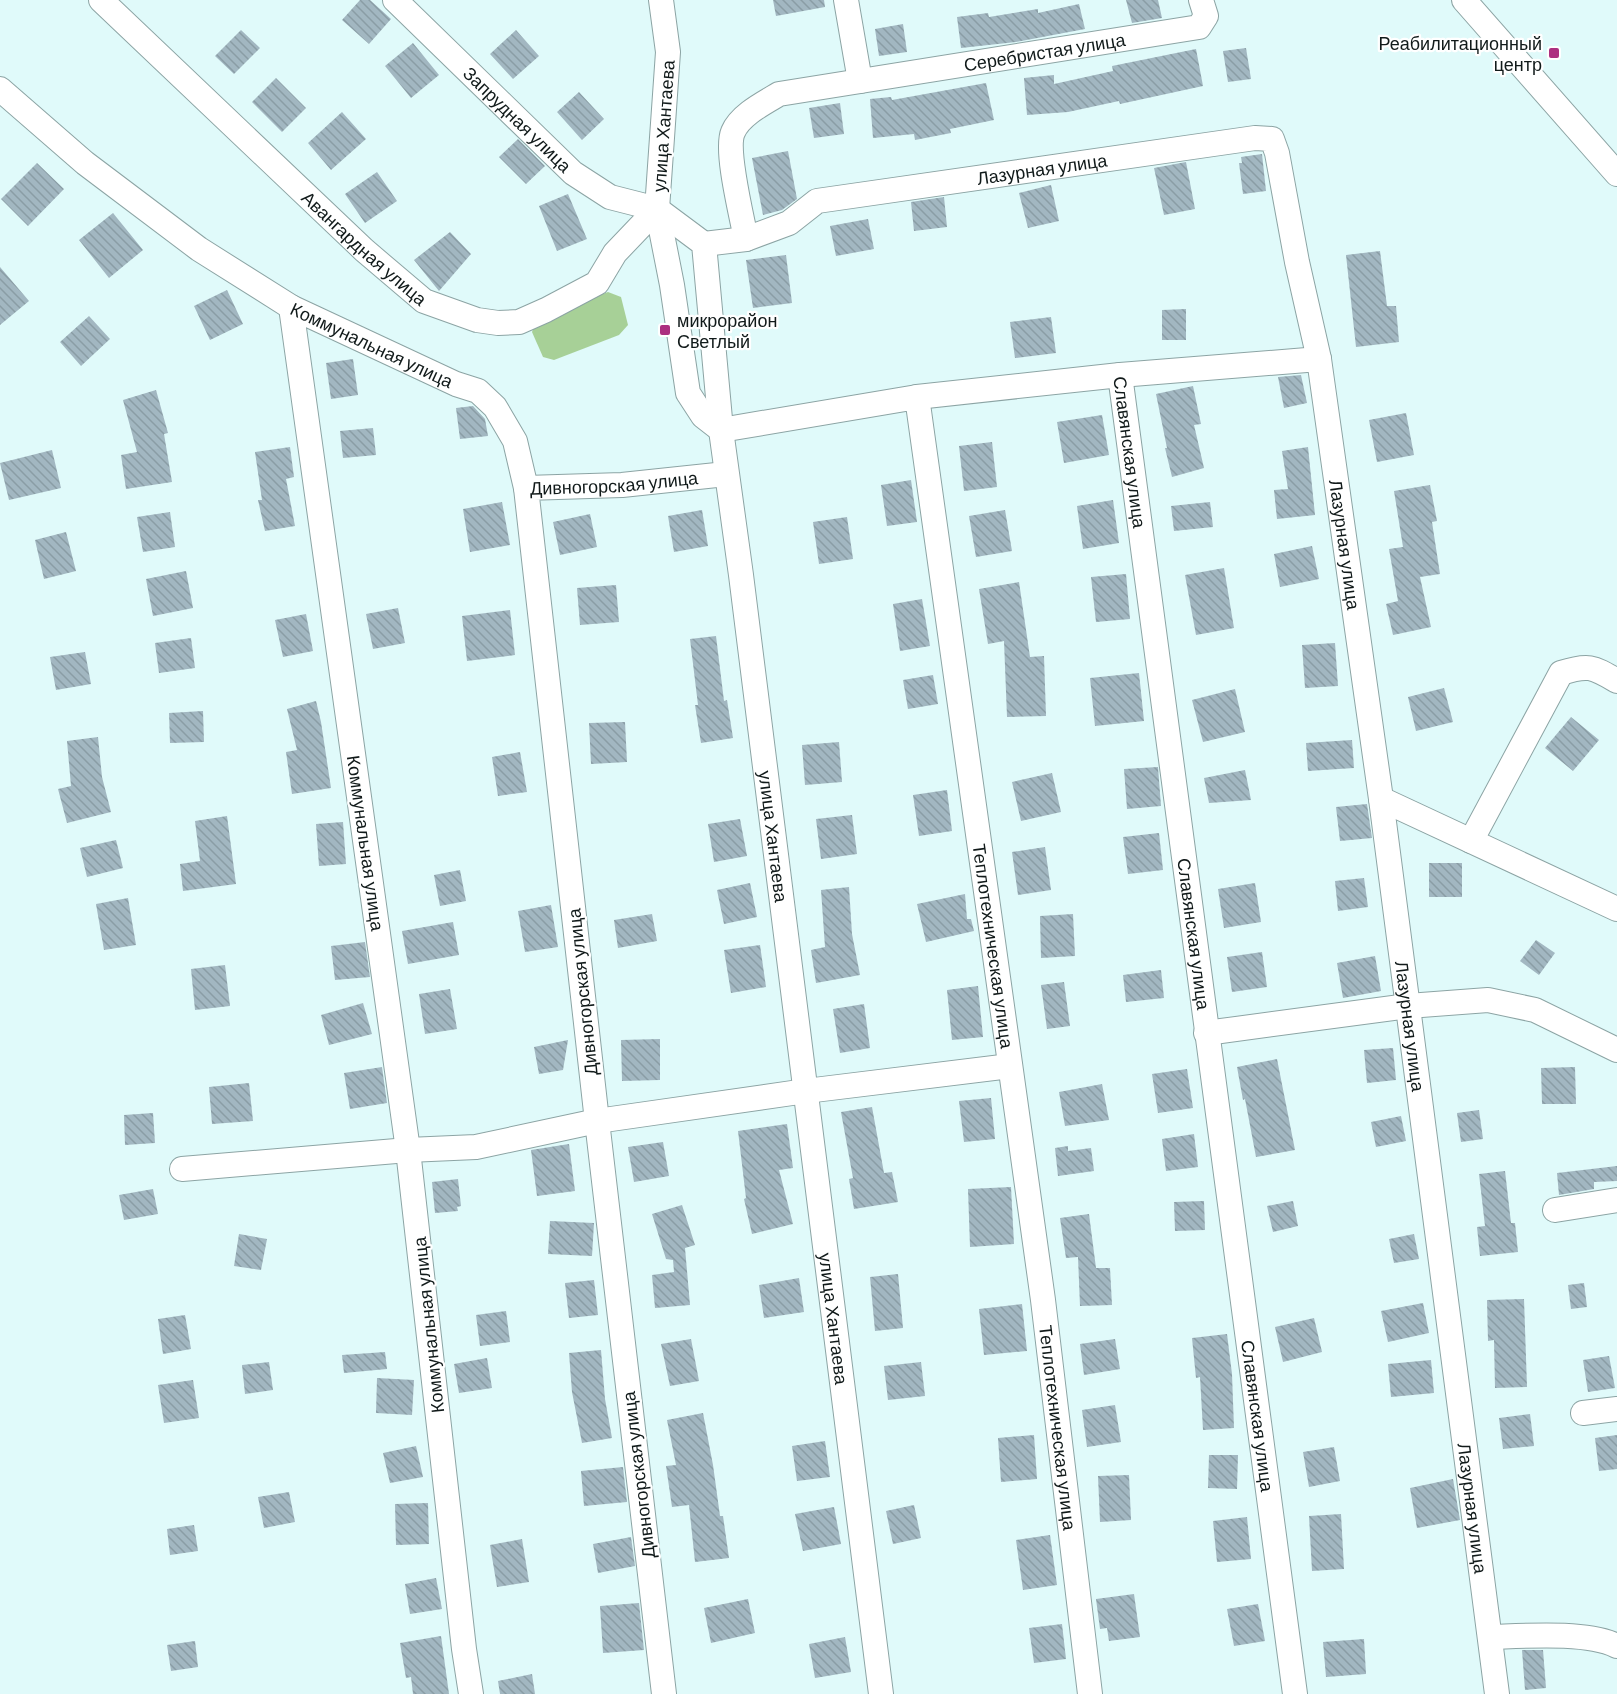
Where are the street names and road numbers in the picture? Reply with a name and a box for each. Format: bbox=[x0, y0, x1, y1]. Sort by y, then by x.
street label: Серебристая улица bbox=[962, 28, 1128, 75]
street label: улица Хантаева bbox=[647, 58, 679, 193]
street label: Запрудная улица bbox=[459, 62, 577, 177]
street label: Лазурная улица bbox=[975, 148, 1109, 189]
street label: Авангардная улица bbox=[298, 186, 432, 310]
street label: Коммунальная улица bbox=[287, 297, 458, 393]
street label: Славянская улица bbox=[1109, 375, 1151, 530]
street label: Дивногорская улица bbox=[530, 466, 700, 499]
street label: Лазурная улица bbox=[1325, 478, 1365, 612]
street label: Коммунальная улица bbox=[343, 754, 389, 933]
street label: улица Хантаева bbox=[755, 769, 793, 905]
street label: Теплотехническая улица bbox=[968, 842, 1019, 1051]
street label: Славянская улица bbox=[1173, 857, 1215, 1012]
street label: Дивногорская улица bbox=[562, 906, 602, 1077]
street label: Лазурная улица bbox=[1391, 960, 1430, 1094]
street label: Коммунальная улица bbox=[408, 1235, 448, 1414]
street label: улица Хантаева bbox=[815, 1251, 853, 1387]
street label: Теплотехническая улица bbox=[1035, 1324, 1081, 1532]
street label: Славянская улица bbox=[1237, 1339, 1279, 1494]
street label: Дивногорская улица bbox=[617, 1389, 659, 1560]
street label: Лазурная улица bbox=[1454, 1442, 1492, 1576]

